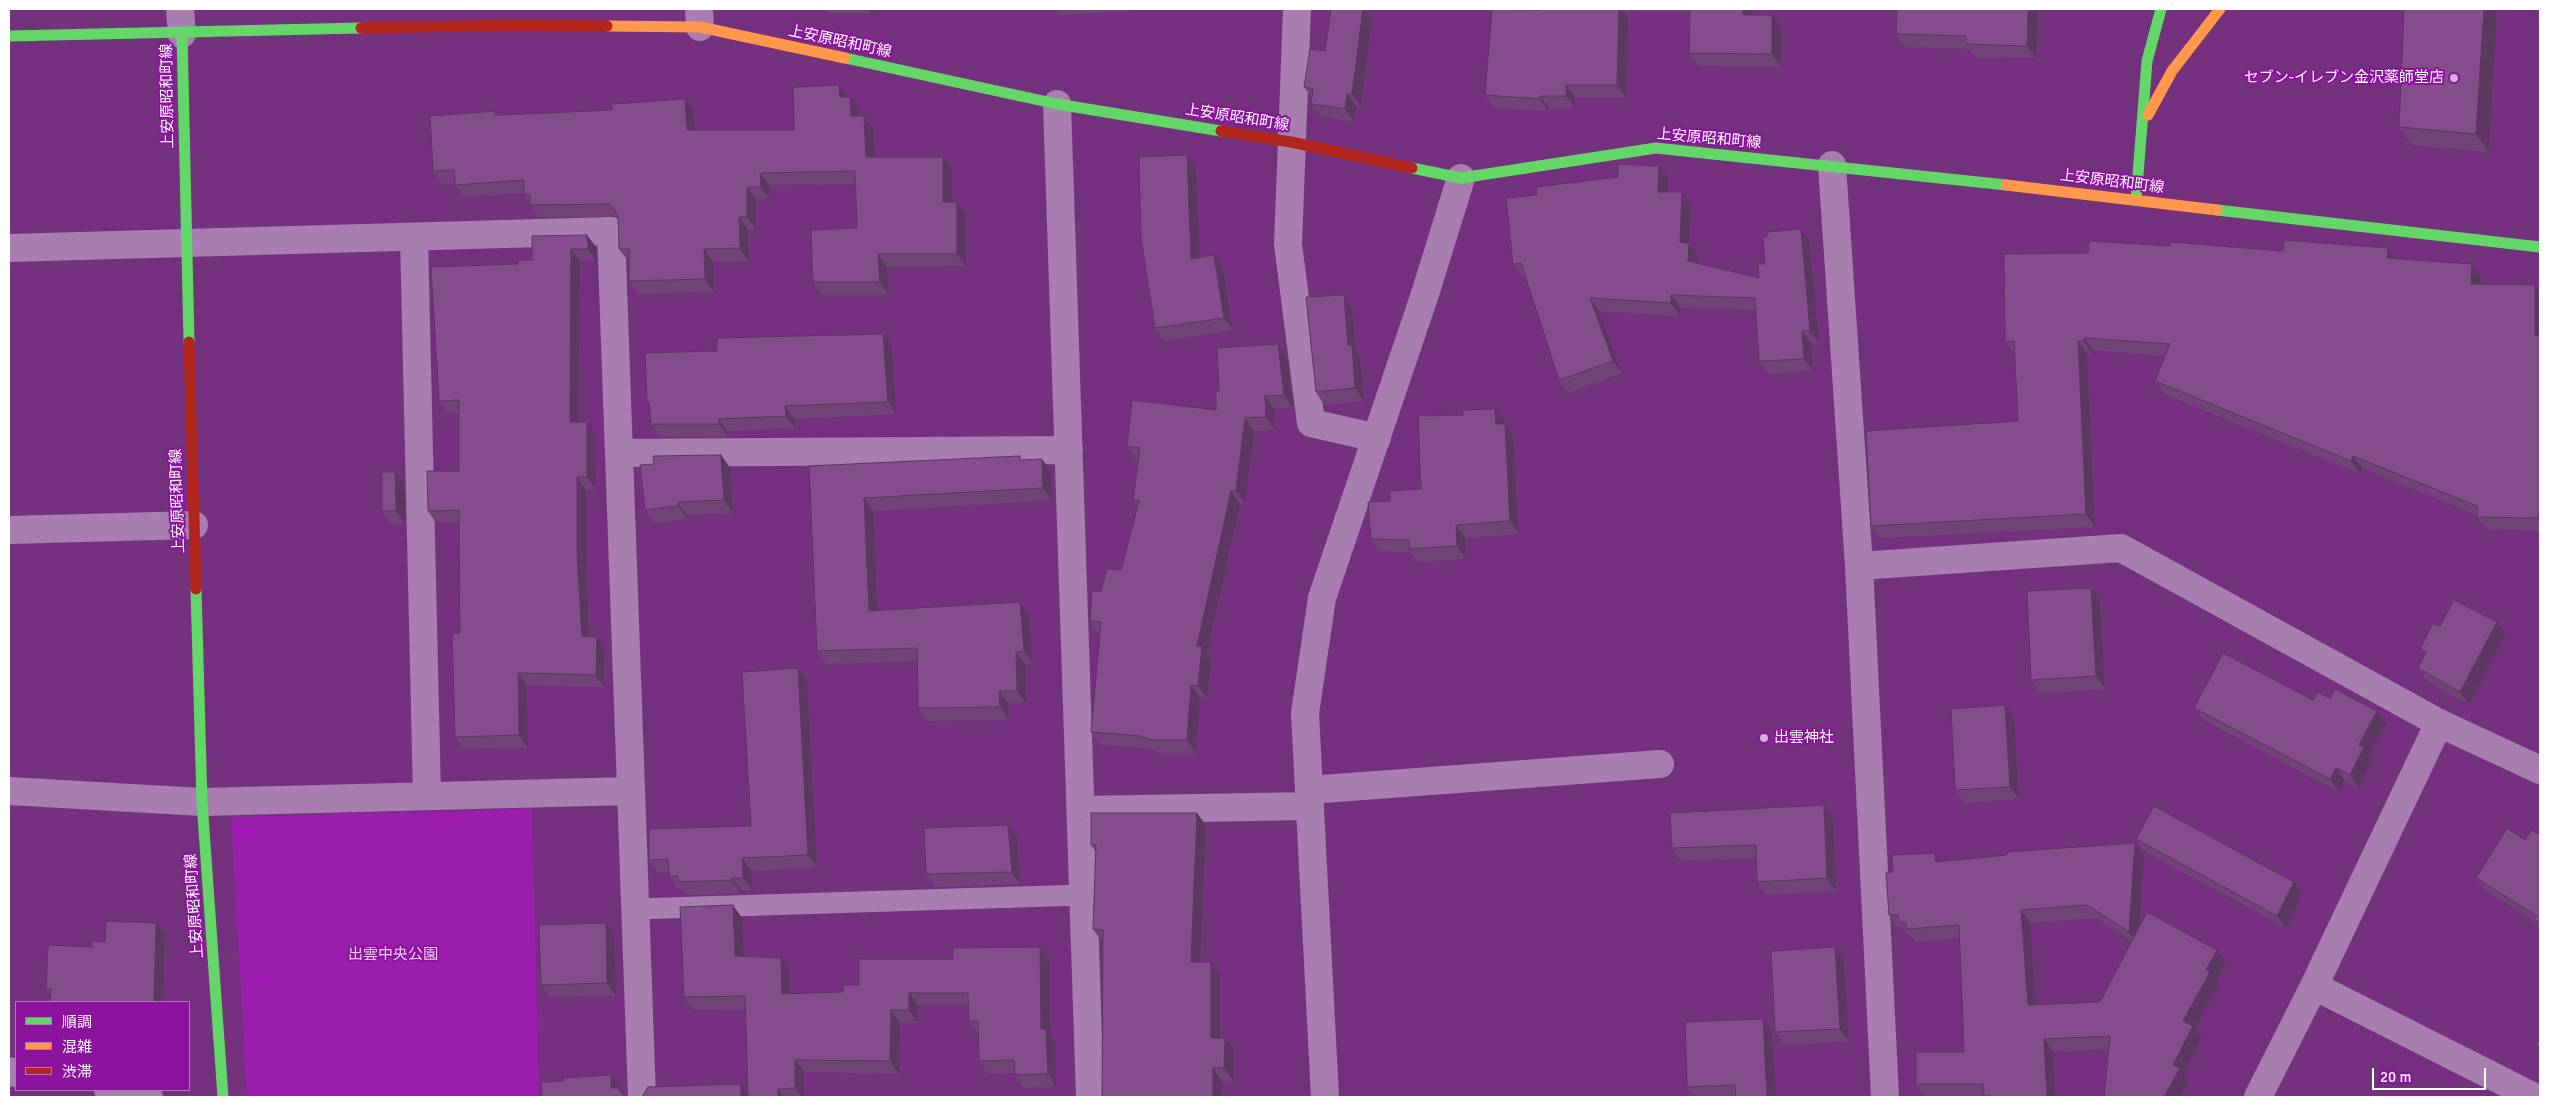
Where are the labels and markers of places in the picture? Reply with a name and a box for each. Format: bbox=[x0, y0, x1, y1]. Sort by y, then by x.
place label: セブン-イレブン金沢薬師堂店 bbox=[2244, 69, 2444, 87]
marker: セブン-イレブン金沢薬師堂店 bbox=[2448, 72, 2460, 84]
place label: 出雲神社 bbox=[1774, 729, 1834, 747]
marker: 出雲神社 bbox=[1758, 732, 1770, 744]

